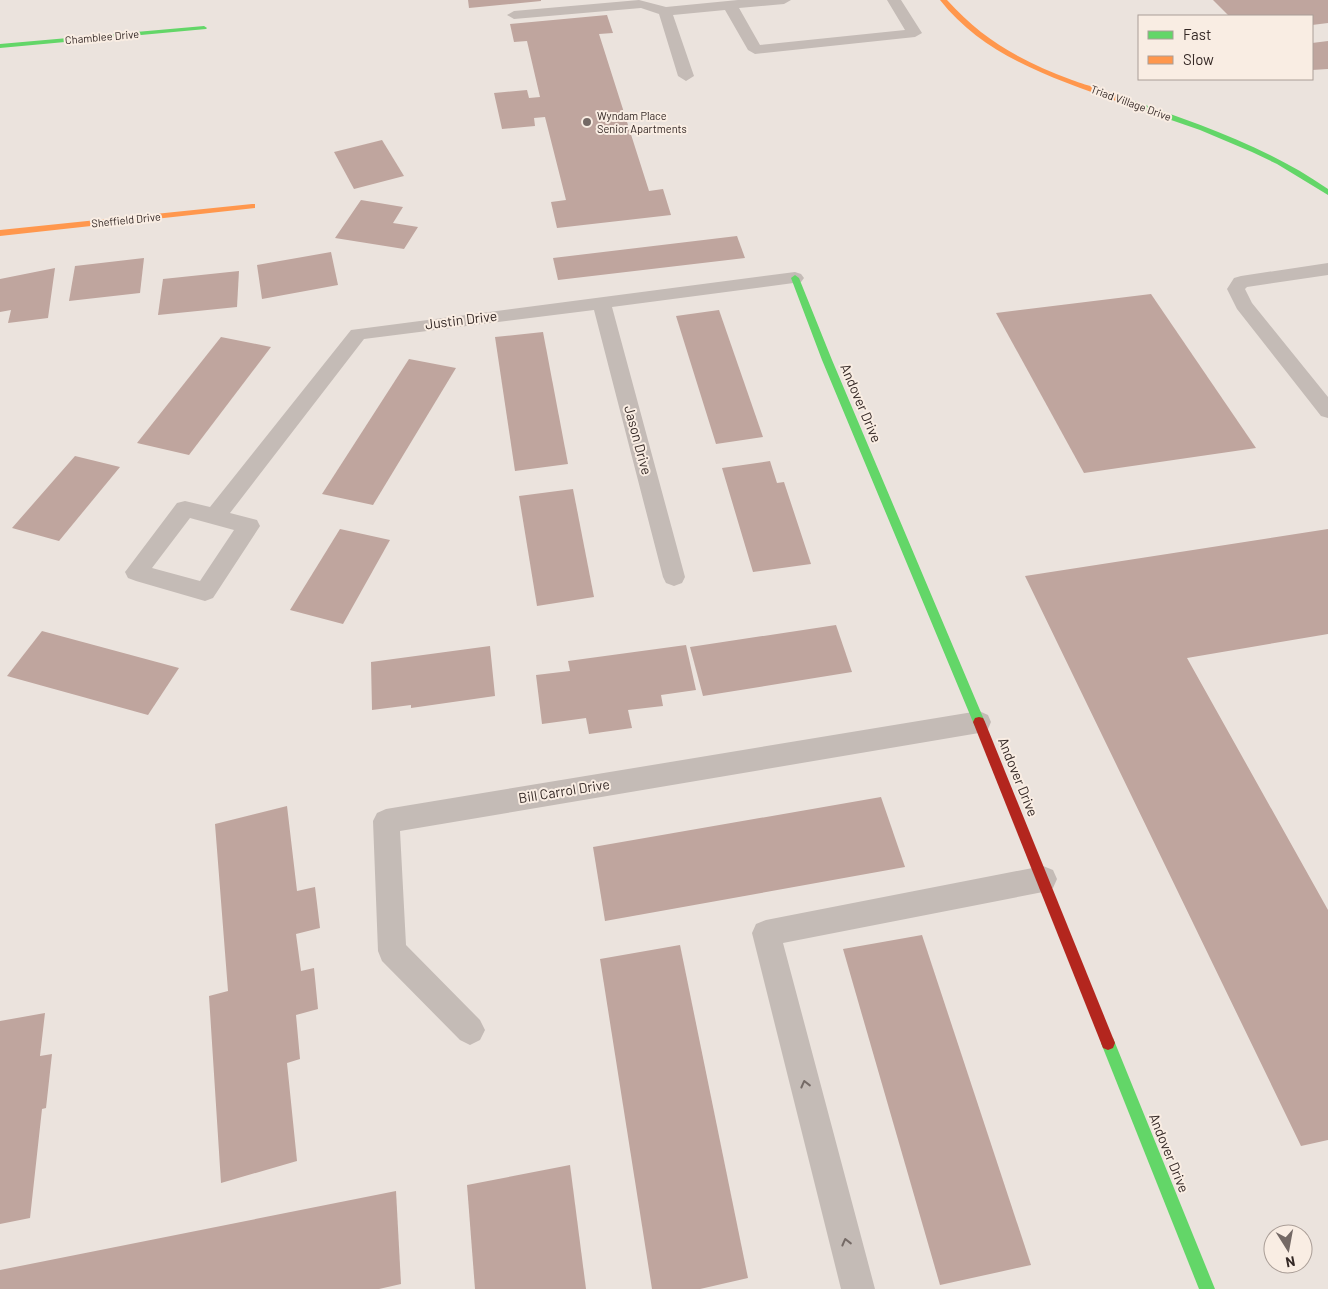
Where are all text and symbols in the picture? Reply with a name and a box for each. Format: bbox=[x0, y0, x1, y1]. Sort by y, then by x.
legend bbox=[1138, 15, 1313, 80]
text: Fast bbox=[1183, 25, 1211, 43]
street label: Chamblee Drive bbox=[64, 27, 140, 46]
text: Slow bbox=[1183, 50, 1214, 68]
street label: Triad Village Drive bbox=[1089, 82, 1173, 123]
place label: Wyndam Place Senior Apartments bbox=[597, 109, 687, 135]
marker: Wyndam Place Senior Apartments bbox=[581, 116, 593, 128]
street label: Sheffield Drive bbox=[91, 209, 161, 230]
street label: Justin Drive bbox=[424, 307, 498, 332]
street label: Andover Drive bbox=[837, 361, 886, 445]
street label: Jason Drive bbox=[621, 403, 656, 476]
street label: Andover Drive bbox=[995, 735, 1042, 819]
street label: Bill Carrol Drive bbox=[517, 775, 611, 806]
one-way arrow bbox=[800, 1080, 811, 1089]
street label: Andover Drive bbox=[1146, 1111, 1193, 1195]
north arrow bbox=[1263, 1224, 1313, 1274]
one-way arrow bbox=[841, 1238, 851, 1246]
text: N bbox=[1284, 1253, 1297, 1271]

